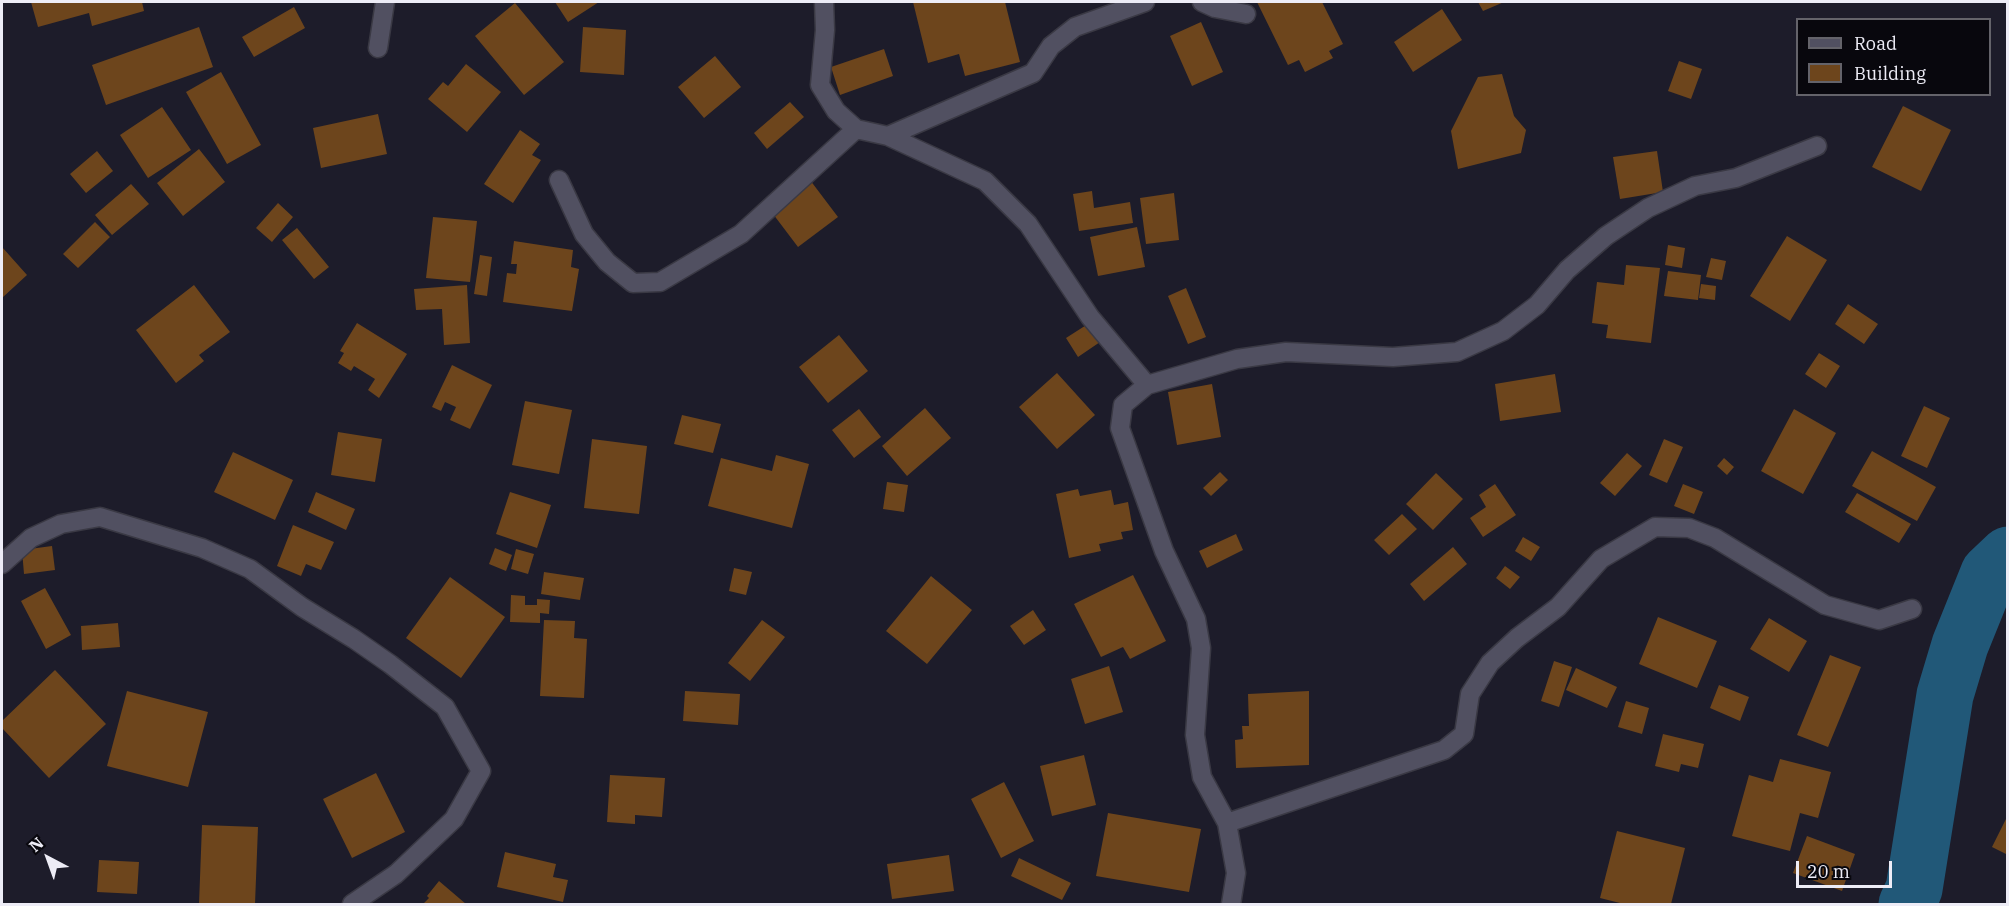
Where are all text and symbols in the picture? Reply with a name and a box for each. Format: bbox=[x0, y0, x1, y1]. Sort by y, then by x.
legend bbox=[1796, 18, 1991, 96]
text: Road bbox=[1854, 32, 1897, 55]
text: Building bbox=[1854, 62, 1926, 85]
north arrow bbox=[18, 828, 78, 888]
text: N bbox=[25, 833, 48, 856]
scale bar bbox=[1799, 849, 1895, 887]
text: 20 m bbox=[1807, 860, 1850, 883]

